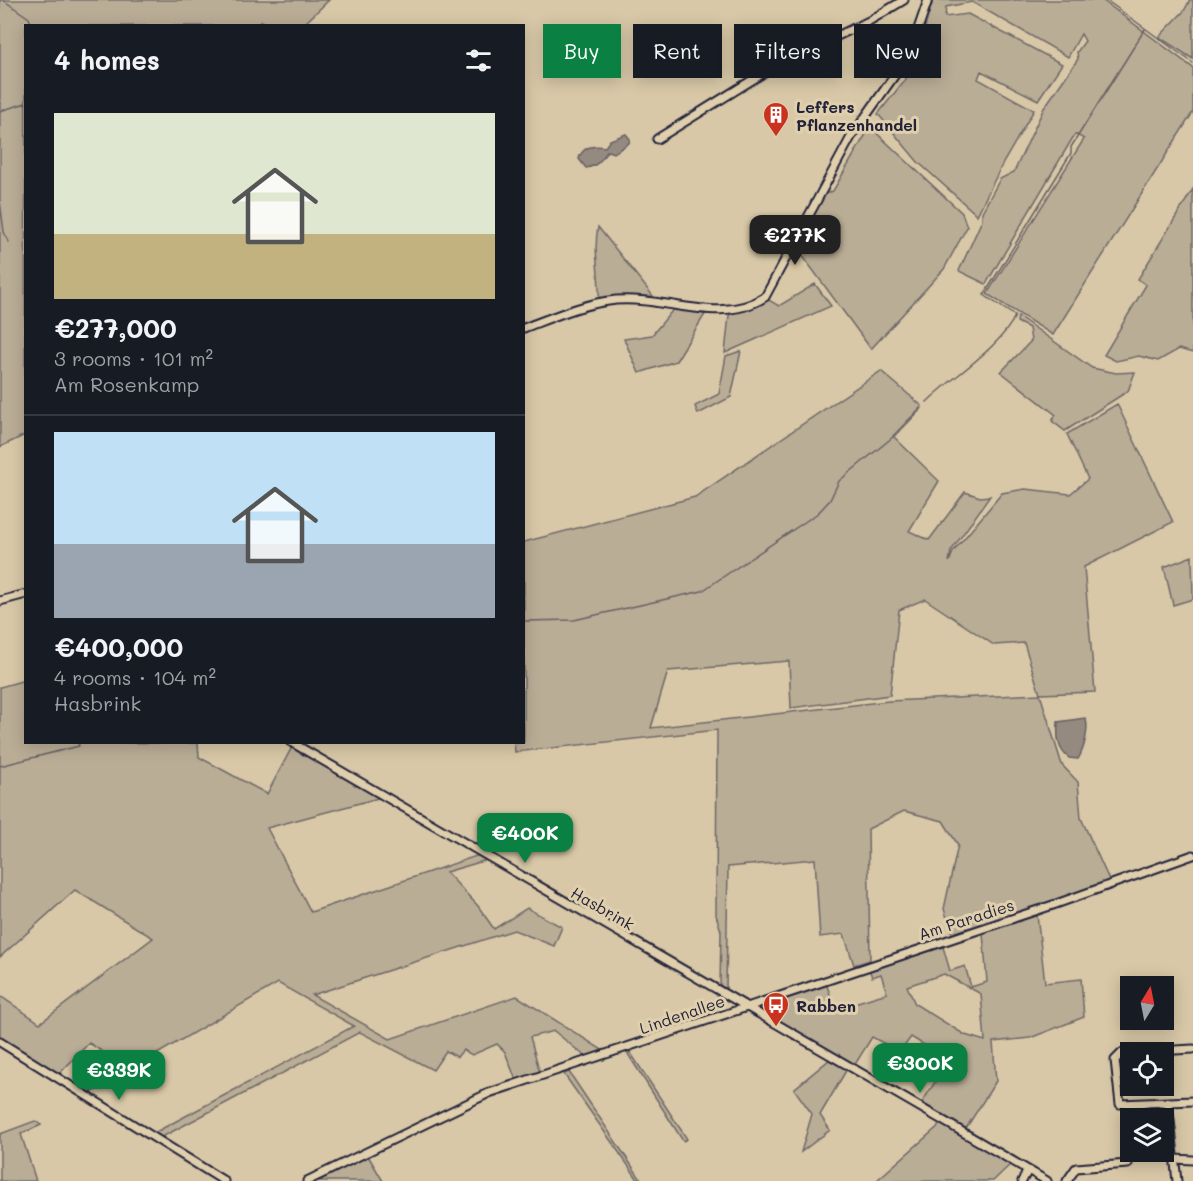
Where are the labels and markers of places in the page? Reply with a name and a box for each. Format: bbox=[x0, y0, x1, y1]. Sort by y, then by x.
place label: Leffers Pflanzenhandel bbox=[796, 96, 917, 135]
building icon: Leffers Pflanzenhandel bbox=[761, 100, 791, 138]
pin: €277K bbox=[753, 215, 837, 266]
pin: €400K bbox=[483, 813, 567, 864]
bus stop icon: Rabben bbox=[761, 990, 791, 1028]
place label: Rabben bbox=[796, 995, 856, 1016]
pin: €300K bbox=[878, 1043, 962, 1094]
pin: €339K bbox=[77, 1050, 161, 1101]

